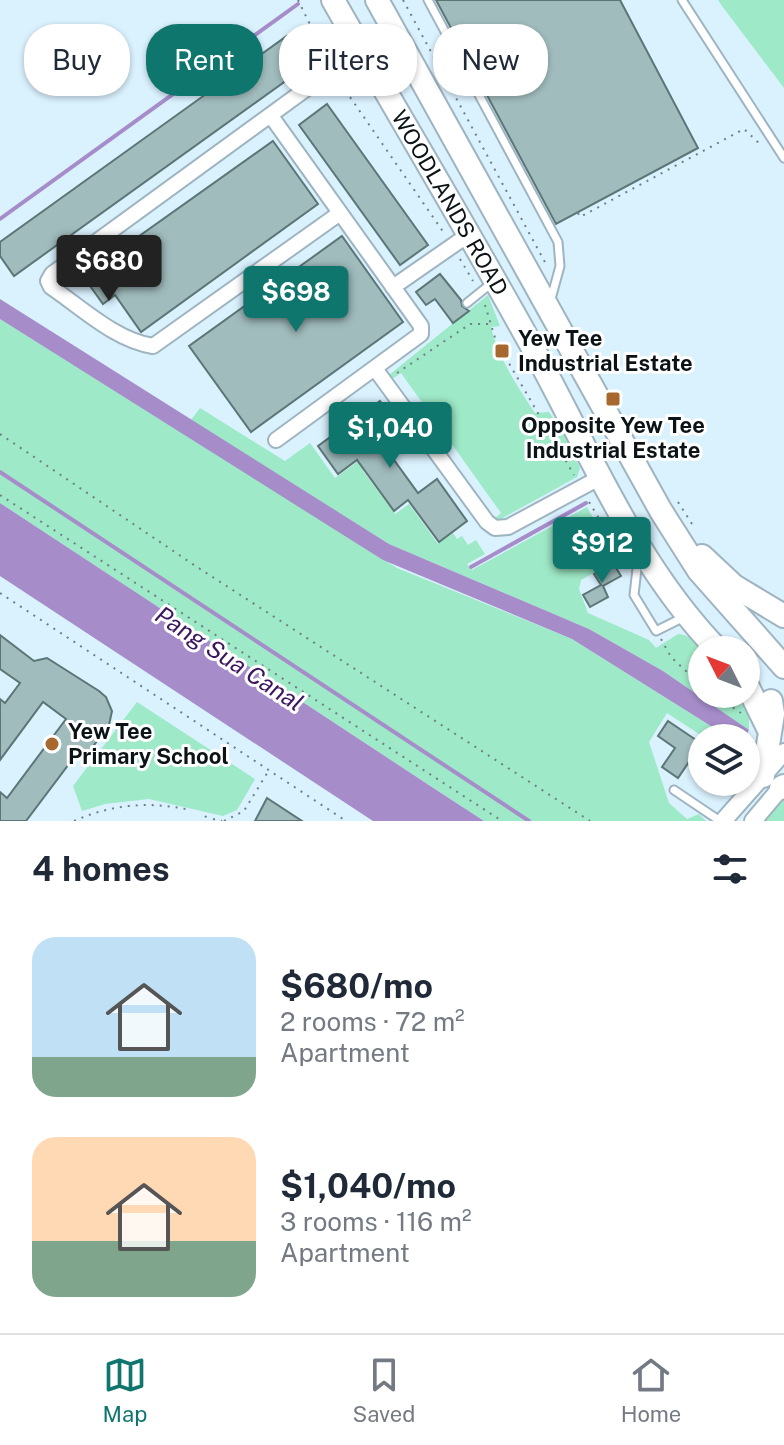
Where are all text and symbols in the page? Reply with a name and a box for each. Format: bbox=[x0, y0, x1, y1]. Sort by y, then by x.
chip: Buy bbox=[24, 24, 130, 96]
chip: Rent bbox=[146, 24, 263, 96]
chip: Filters bbox=[279, 24, 417, 96]
chip: New bbox=[433, 24, 548, 96]
street label: WOODLANDS ROAD bbox=[386, 105, 514, 300]
pin: $680 bbox=[62, 235, 156, 303]
text: $680 bbox=[75, 245, 143, 276]
pin: $698 bbox=[249, 266, 343, 334]
text: $698 bbox=[261, 276, 331, 307]
place label: Yew Tee Industrial Estate bbox=[518, 325, 693, 376]
marker: Yew Tee Industrial Estate bbox=[493, 342, 511, 360]
marker: Opposite Yew Tee Industrial Estate bbox=[604, 390, 622, 408]
pin: $1,040 bbox=[325, 402, 455, 470]
text: $1,040 bbox=[347, 412, 433, 443]
place label: Opposite Yew Tee Industrial Estate bbox=[521, 412, 705, 463]
pin: $912 bbox=[555, 517, 649, 585]
text: $912 bbox=[571, 527, 633, 558]
water label: Pang Sua Canal bbox=[150, 600, 309, 716]
north arrow bbox=[688, 636, 760, 708]
map controls bbox=[688, 636, 760, 796]
place label: Yew Tee Primary School bbox=[68, 718, 229, 769]
button: layers bbox=[688, 724, 760, 796]
marker: Yew Tee Primary School bbox=[43, 735, 61, 753]
icon: filters bbox=[708, 847, 752, 891]
text: 4 homes bbox=[32, 849, 170, 889]
text: $680/mo bbox=[280, 966, 433, 1006]
icon: home bbox=[96, 969, 192, 1065]
text: 2 rooms · 72 m² bbox=[280, 1006, 465, 1037]
text: Apartment bbox=[280, 1037, 410, 1068]
text: $1,040/mo bbox=[280, 1166, 456, 1206]
icon: home bbox=[96, 1169, 192, 1265]
text: 3 rooms · 116 m² bbox=[280, 1206, 472, 1237]
text: Apartment bbox=[280, 1237, 410, 1268]
tab: Map bbox=[103, 1353, 147, 1427]
tab: Saved bbox=[353, 1353, 415, 1427]
tab: Home bbox=[621, 1353, 681, 1427]

